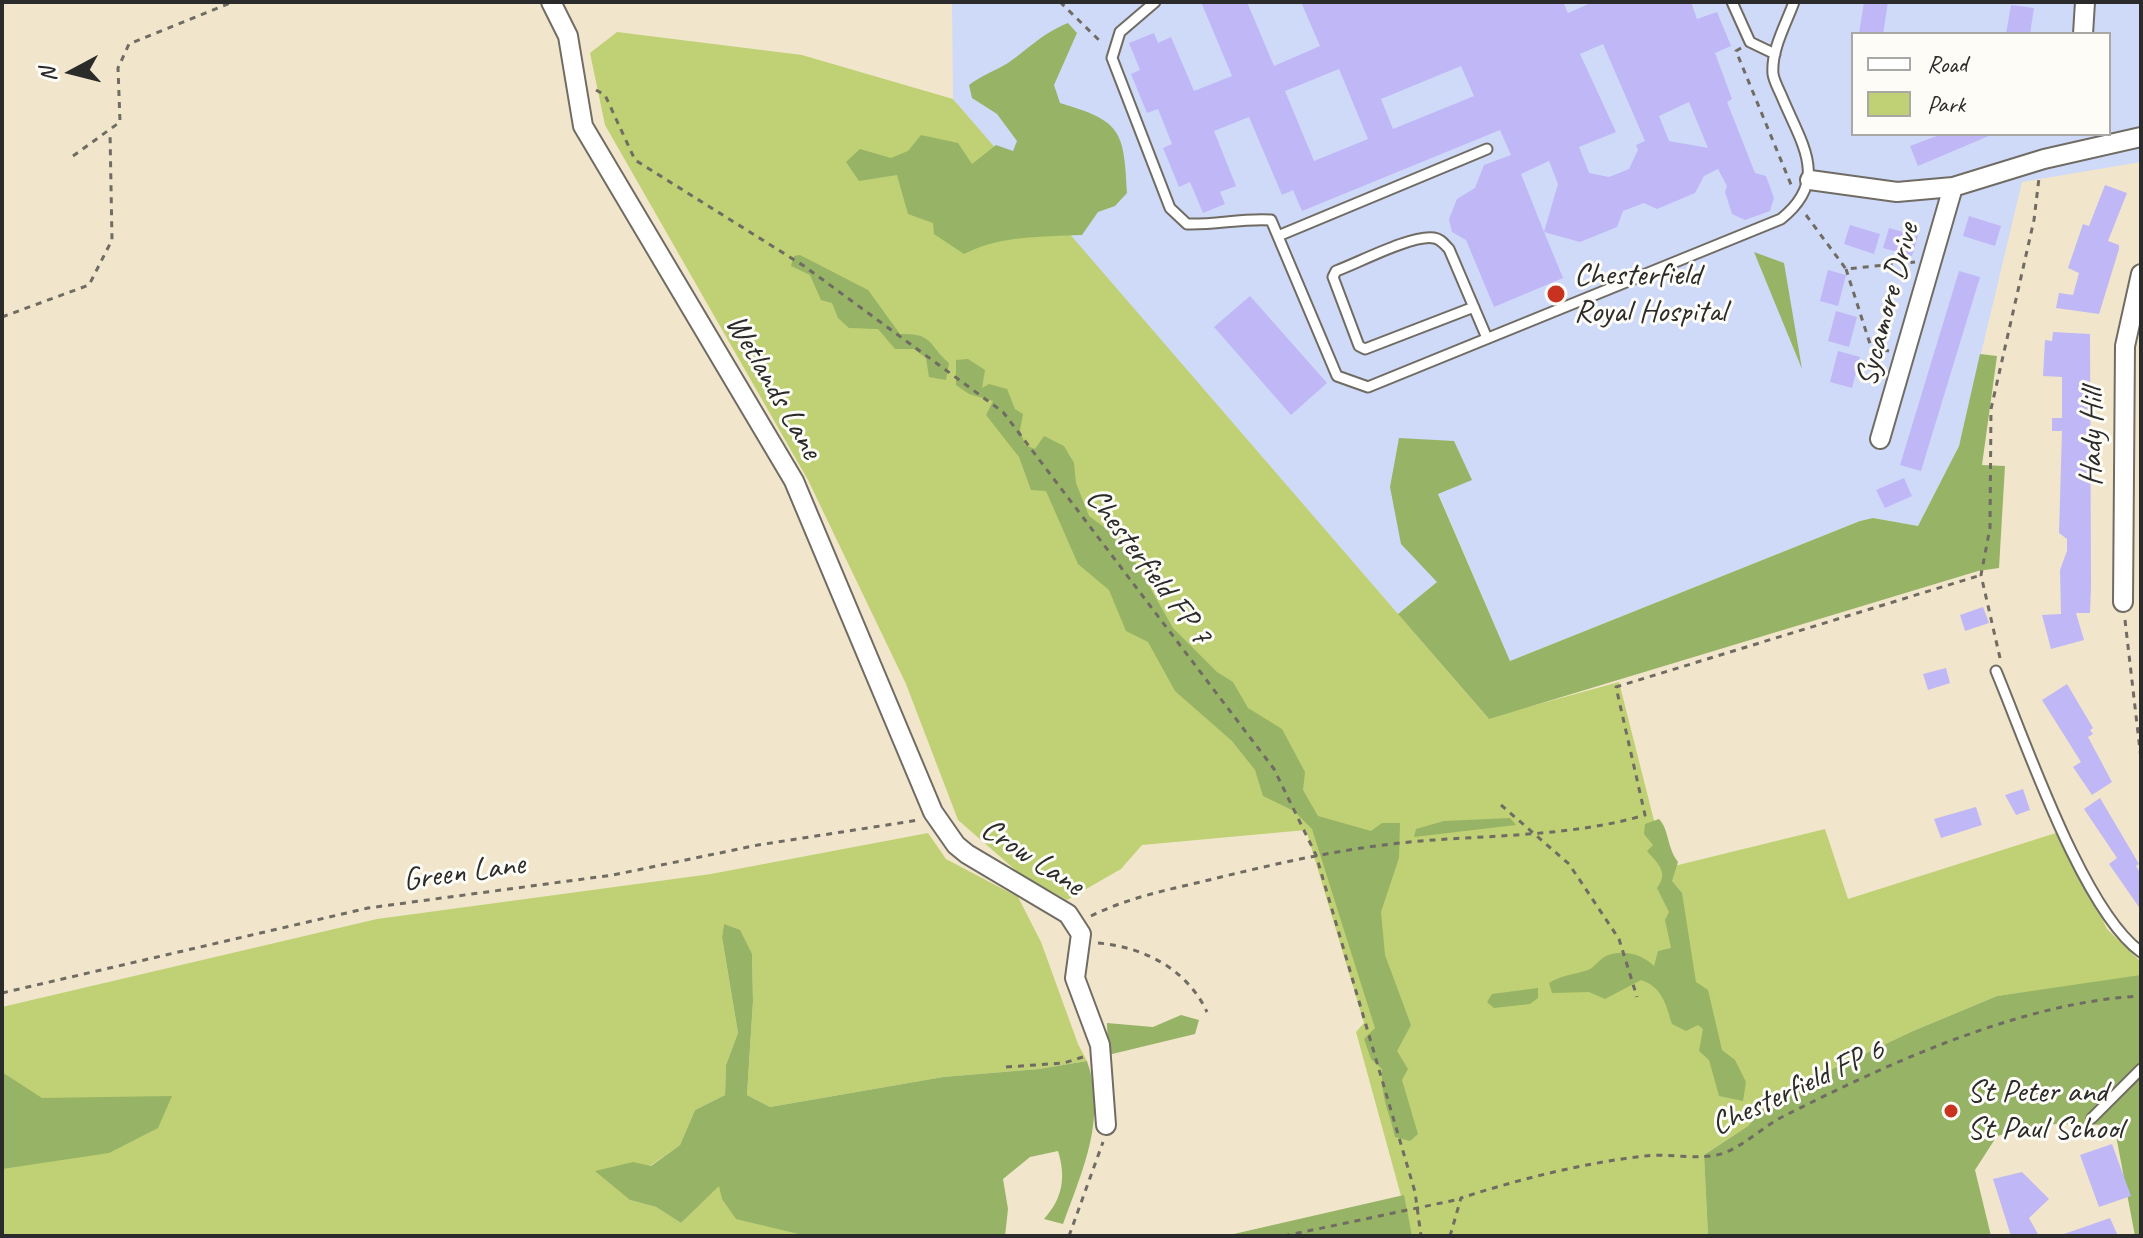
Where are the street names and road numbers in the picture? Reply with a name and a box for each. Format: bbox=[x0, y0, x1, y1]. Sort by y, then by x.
street label: Sycamore Drive bbox=[1848, 219, 1928, 391]
street label: Wetlands Lane bbox=[716, 308, 830, 466]
street label: Hady Hill bbox=[2073, 387, 2113, 487]
street label: Chesterfield FP 7 bbox=[1077, 481, 1219, 653]
street label: Crow Lane bbox=[973, 811, 1091, 905]
street label: Green Lane bbox=[401, 845, 527, 901]
street label: Chesterfield FP 6 bbox=[1705, 1031, 1891, 1145]

